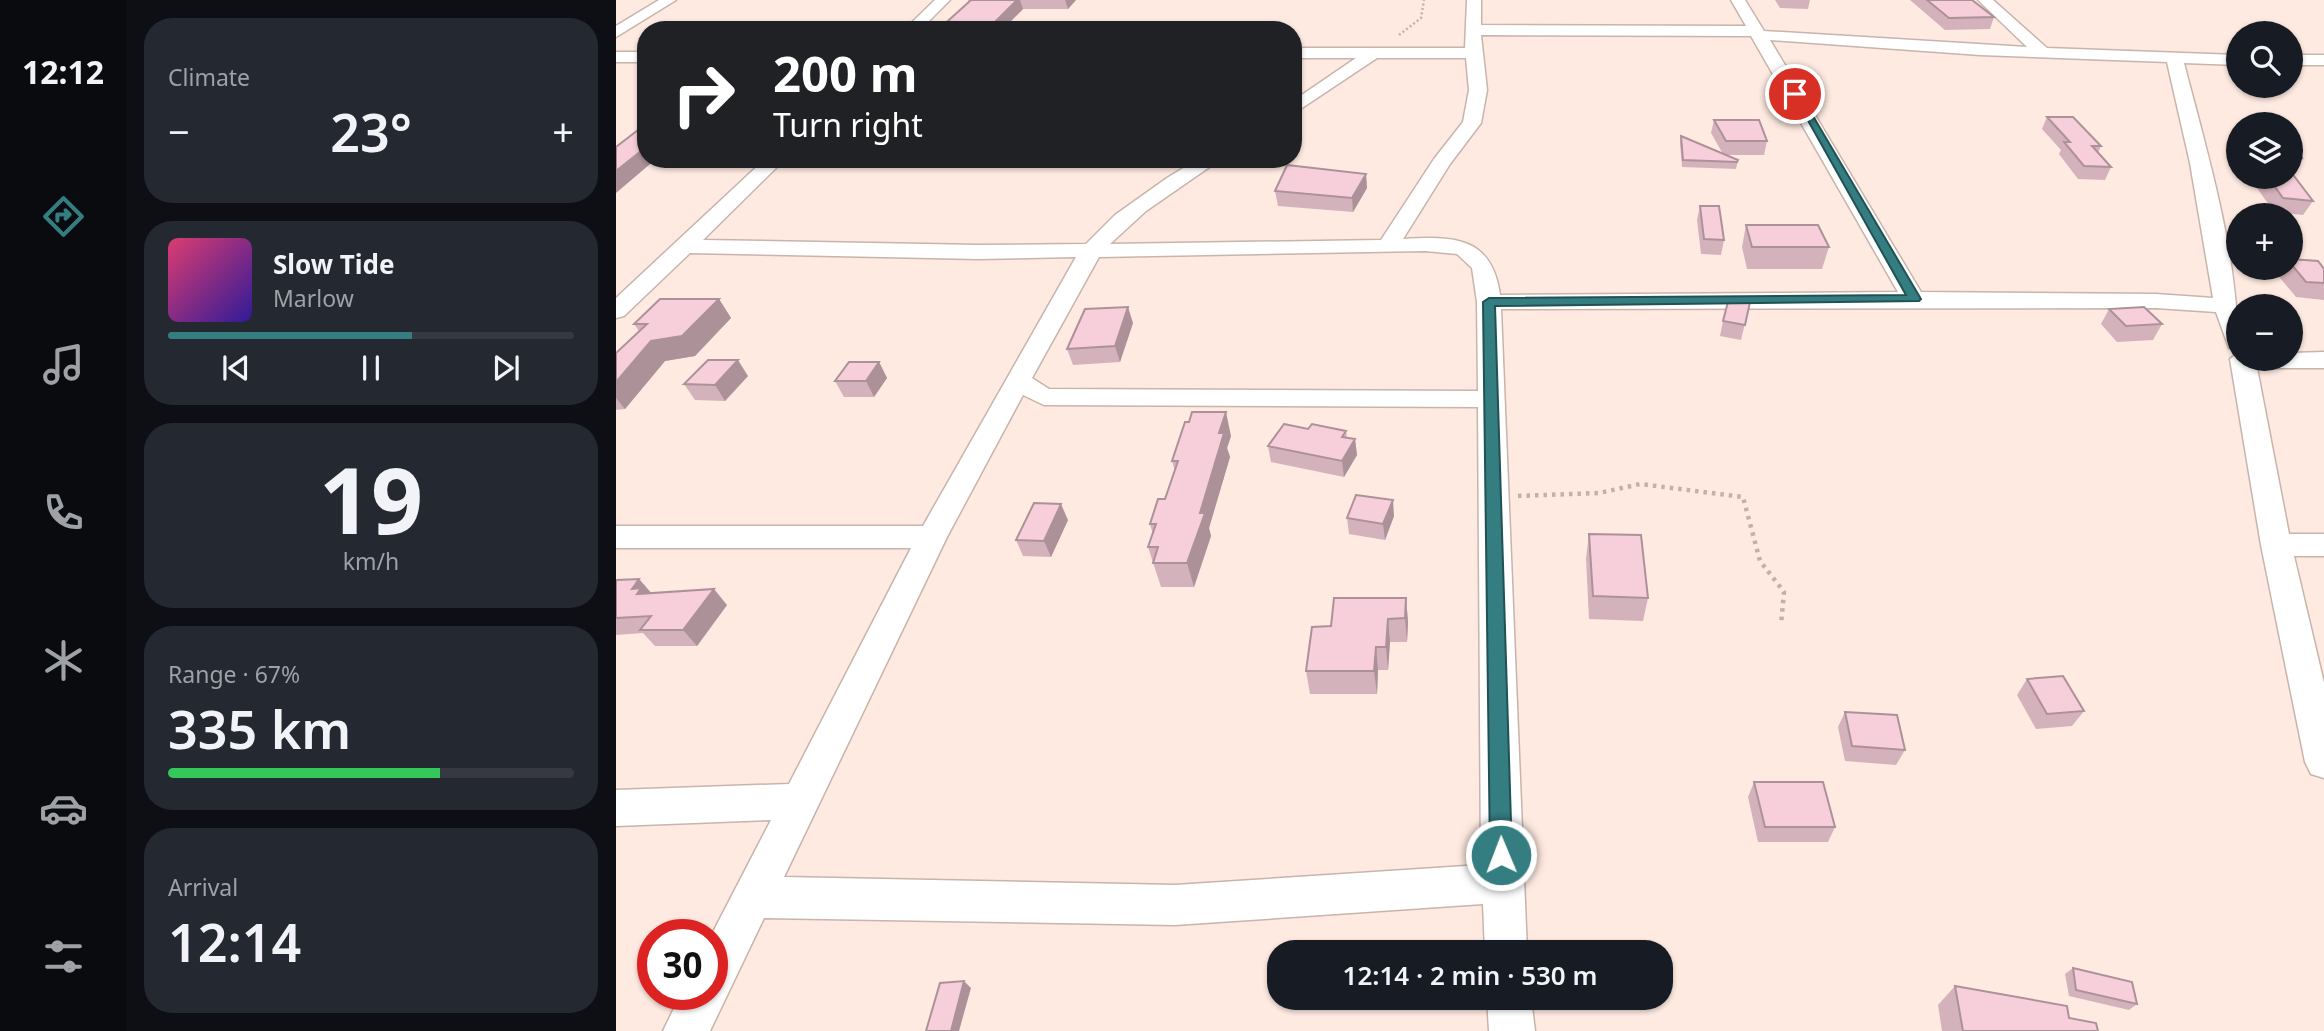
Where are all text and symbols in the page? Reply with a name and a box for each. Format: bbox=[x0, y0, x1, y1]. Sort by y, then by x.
map controls bbox=[2226, 21, 2303, 371]
button: search bbox=[2226, 21, 2303, 98]
text: 200 m bbox=[773, 40, 918, 106]
icon: right bbox=[658, 49, 749, 140]
text: 12:12 bbox=[22, 50, 104, 93]
text: Climate bbox=[168, 61, 250, 93]
pin bbox=[1765, 64, 1825, 124]
icon: arrive bbox=[1776, 75, 1814, 113]
text: 23° bbox=[330, 96, 412, 167]
text: Turn right bbox=[773, 103, 923, 146]
text: − bbox=[168, 105, 190, 157]
text: + bbox=[552, 105, 574, 157]
button: layers bbox=[2226, 112, 2303, 189]
icon: directions bbox=[39, 192, 88, 241]
button: + bbox=[2226, 203, 2303, 280]
text: Slow Tide bbox=[273, 246, 395, 282]
text: Marlow bbox=[273, 282, 354, 314]
button: − bbox=[2226, 294, 2303, 371]
icon: music bbox=[39, 340, 88, 389]
icon: previous bbox=[217, 349, 255, 387]
icon: pause bbox=[352, 349, 390, 387]
icon: next bbox=[487, 349, 525, 387]
text: 19 bbox=[319, 437, 423, 561]
icon: phone bbox=[39, 488, 88, 537]
text: km/h bbox=[343, 545, 399, 577]
icon: climate bbox=[39, 636, 88, 685]
text: Range · 67% bbox=[168, 658, 300, 690]
text: 335 km bbox=[168, 693, 351, 764]
icon: car bbox=[39, 784, 88, 833]
position arrow bbox=[1464, 818, 1538, 892]
text: Arrival bbox=[168, 871, 238, 903]
text: 12:14 bbox=[168, 906, 301, 977]
speed limit sign: 30 bbox=[637, 919, 728, 1010]
icon: filters bbox=[39, 932, 88, 981]
text: 12:14 · 2 min · 530 m bbox=[1343, 957, 1597, 993]

